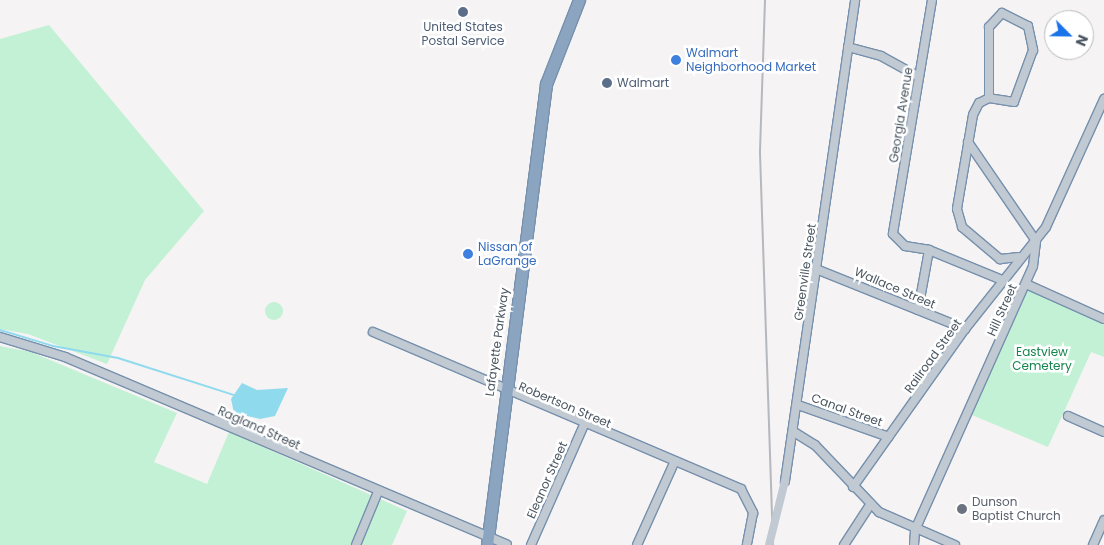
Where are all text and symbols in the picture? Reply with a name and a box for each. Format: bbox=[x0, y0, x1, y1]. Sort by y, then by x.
marker: United States Postal Service bbox=[457, 6, 469, 18]
north arrow bbox=[1044, 10, 1094, 60]
place label: United States Postal Service bbox=[422, 20, 504, 48]
text: N bbox=[1071, 32, 1093, 49]
place label: Walmart Neighborhood Market bbox=[686, 46, 816, 74]
marker: Walmart Neighborhood Market bbox=[670, 54, 682, 66]
street label: Georgia Avenue bbox=[886, 66, 916, 164]
place label: Walmart bbox=[617, 76, 669, 90]
marker: Walmart bbox=[601, 77, 613, 89]
street label: Greenville Street bbox=[791, 223, 819, 321]
place label: Nissan of LaGrange bbox=[478, 240, 536, 268]
marker: Nissan of LaGrange bbox=[462, 248, 474, 260]
street label: Wallace Street bbox=[852, 264, 938, 312]
street label: Hill Street bbox=[984, 282, 1020, 338]
street label: Lafayette Parkway bbox=[482, 287, 512, 397]
street label: Railroad Street bbox=[901, 316, 965, 396]
park label: Eastview Cemetery bbox=[1012, 345, 1072, 373]
street label: Robertson Street bbox=[516, 379, 614, 431]
street label: Canal Street bbox=[810, 391, 884, 429]
street label: Ragland Street bbox=[216, 403, 302, 453]
street label: Eleanor Street bbox=[524, 439, 570, 521]
place label: Dunson Baptist Church bbox=[972, 495, 1061, 523]
marker: Dunson Baptist Church bbox=[956, 503, 968, 515]

